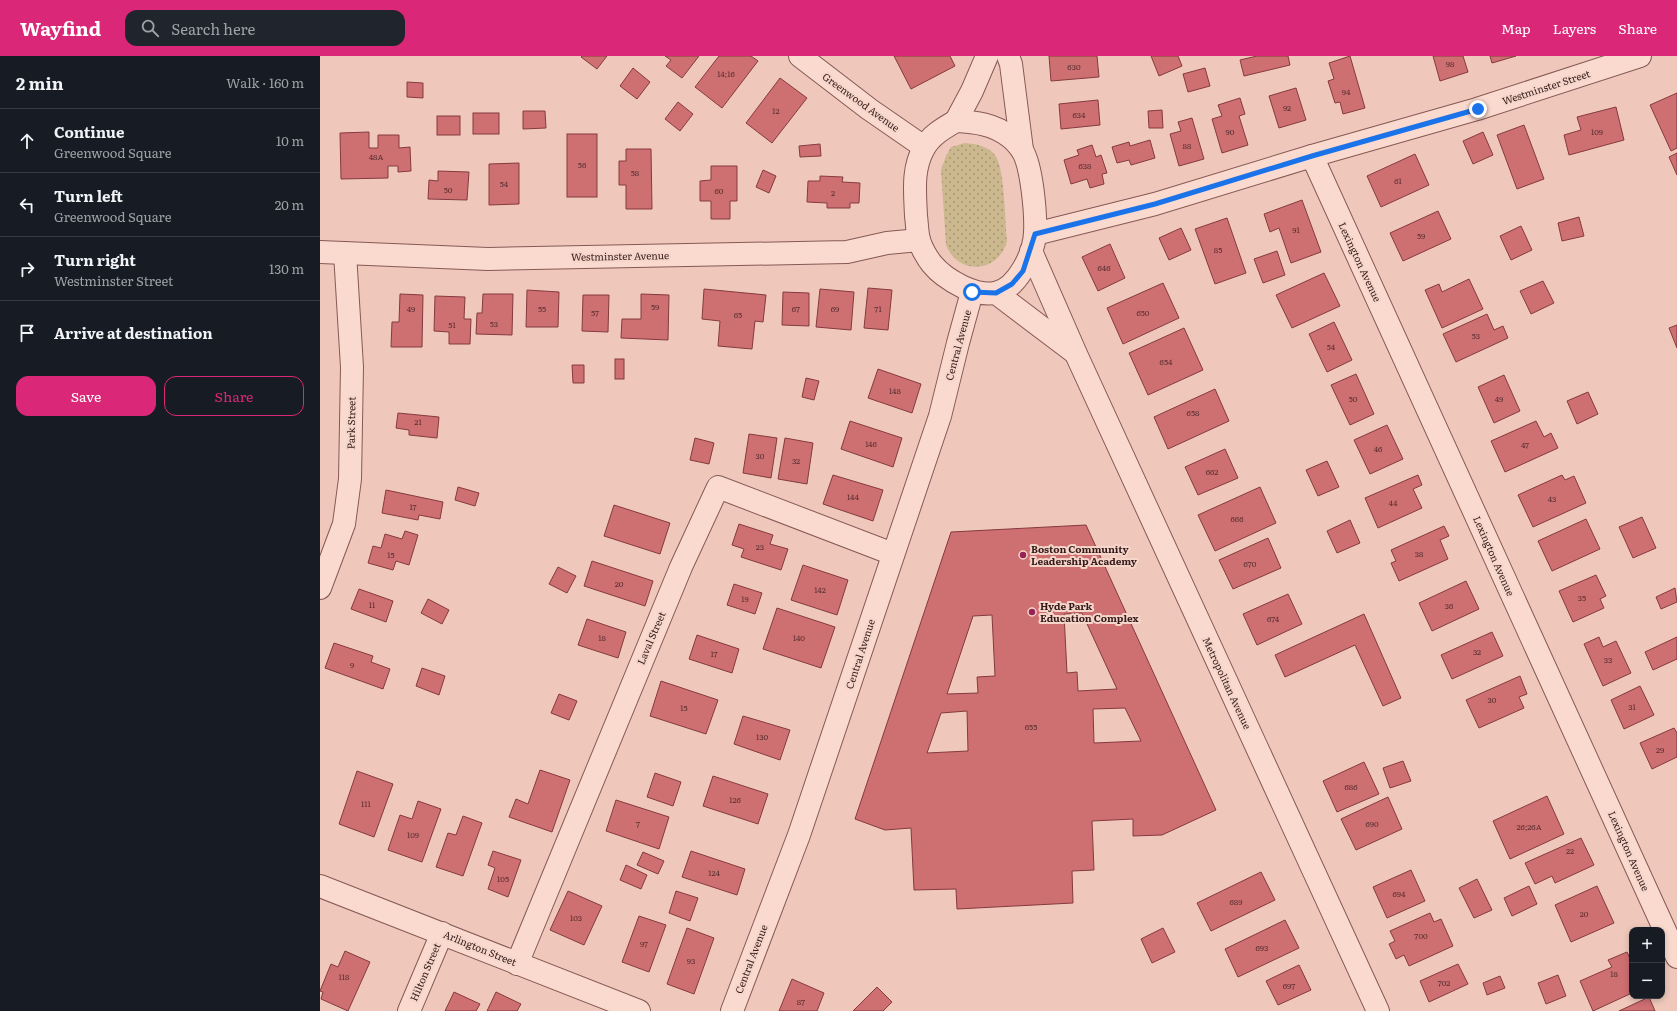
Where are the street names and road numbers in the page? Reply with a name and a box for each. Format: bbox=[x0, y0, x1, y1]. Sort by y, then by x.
street label: Westminster Street bbox=[1500, 65, 1592, 108]
street label: Greenwood Avenue bbox=[820, 68, 903, 135]
street label: Lexington Avenue bbox=[1335, 220, 1385, 304]
street label: Westminster Avenue bbox=[571, 247, 669, 264]
street label: Central Avenue bbox=[941, 308, 974, 382]
street label: Park Street bbox=[343, 397, 358, 449]
street label: Lexington Avenue bbox=[1470, 513, 1519, 598]
street label: Laval Street bbox=[633, 609, 668, 667]
street label: Central Avenue bbox=[841, 617, 878, 691]
street label: Metropolitan Avenue bbox=[1199, 634, 1255, 731]
street label: Lexington Avenue bbox=[1605, 808, 1654, 893]
street label: Central Avenue bbox=[730, 922, 771, 995]
street label: Arlington Street bbox=[441, 926, 519, 969]
street label: Hilton Street bbox=[406, 940, 444, 1003]

